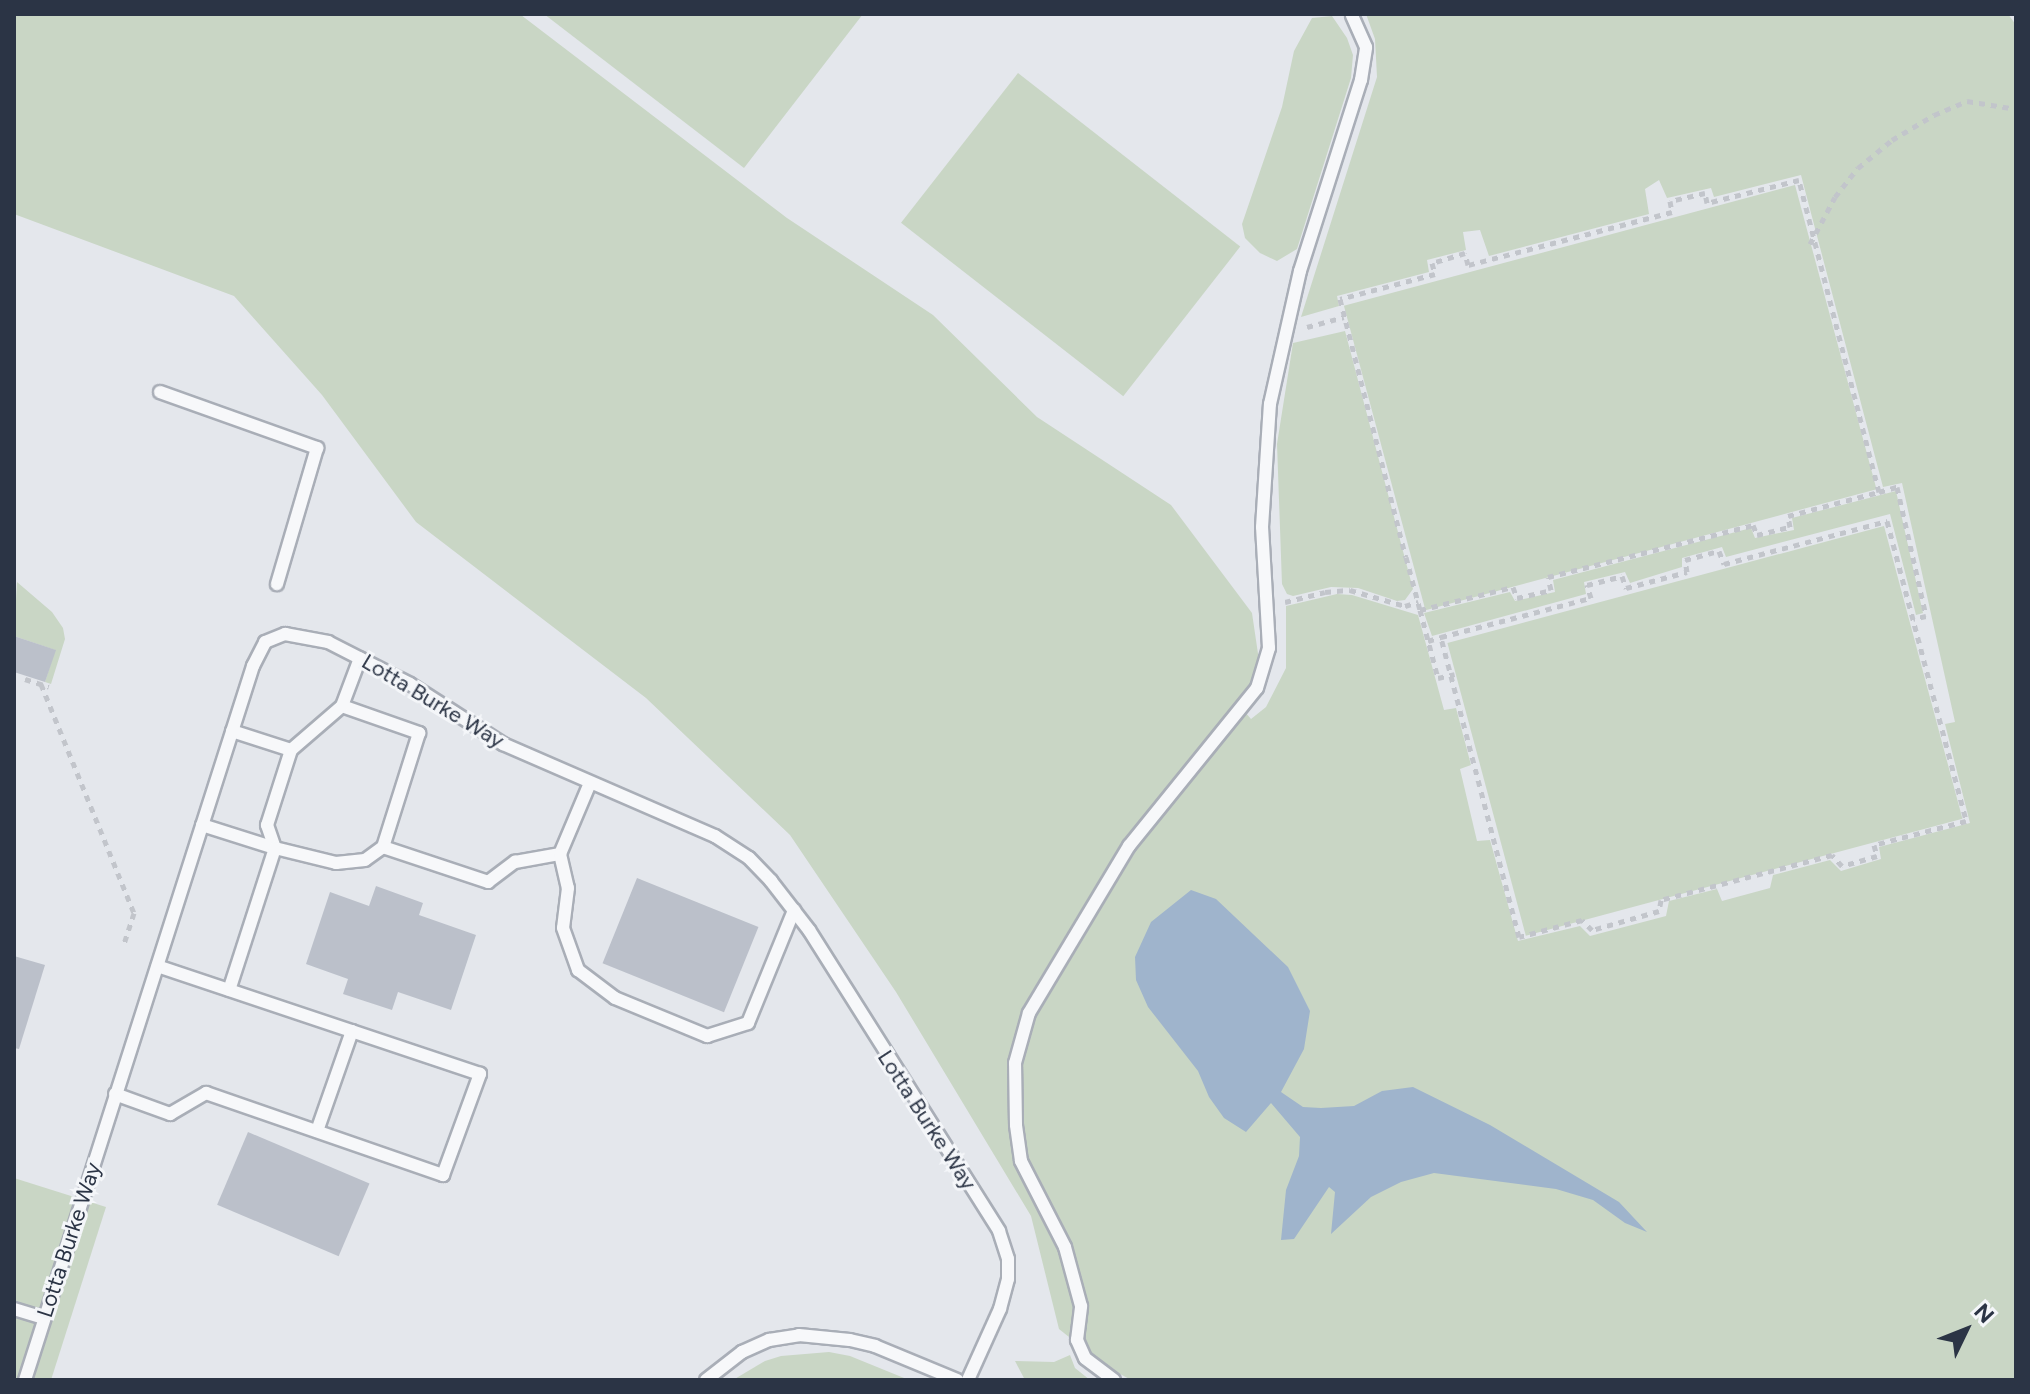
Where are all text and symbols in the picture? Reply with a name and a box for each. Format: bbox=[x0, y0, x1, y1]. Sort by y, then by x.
street label: Lotta Burke Way bbox=[357, 648, 509, 754]
street label: Lotta Burke Way bbox=[872, 1045, 982, 1195]
street label: Lotta Burke Way bbox=[32, 1159, 106, 1321]
north arrow bbox=[1926, 1290, 2006, 1370]
text: N bbox=[1968, 1298, 2000, 1329]

